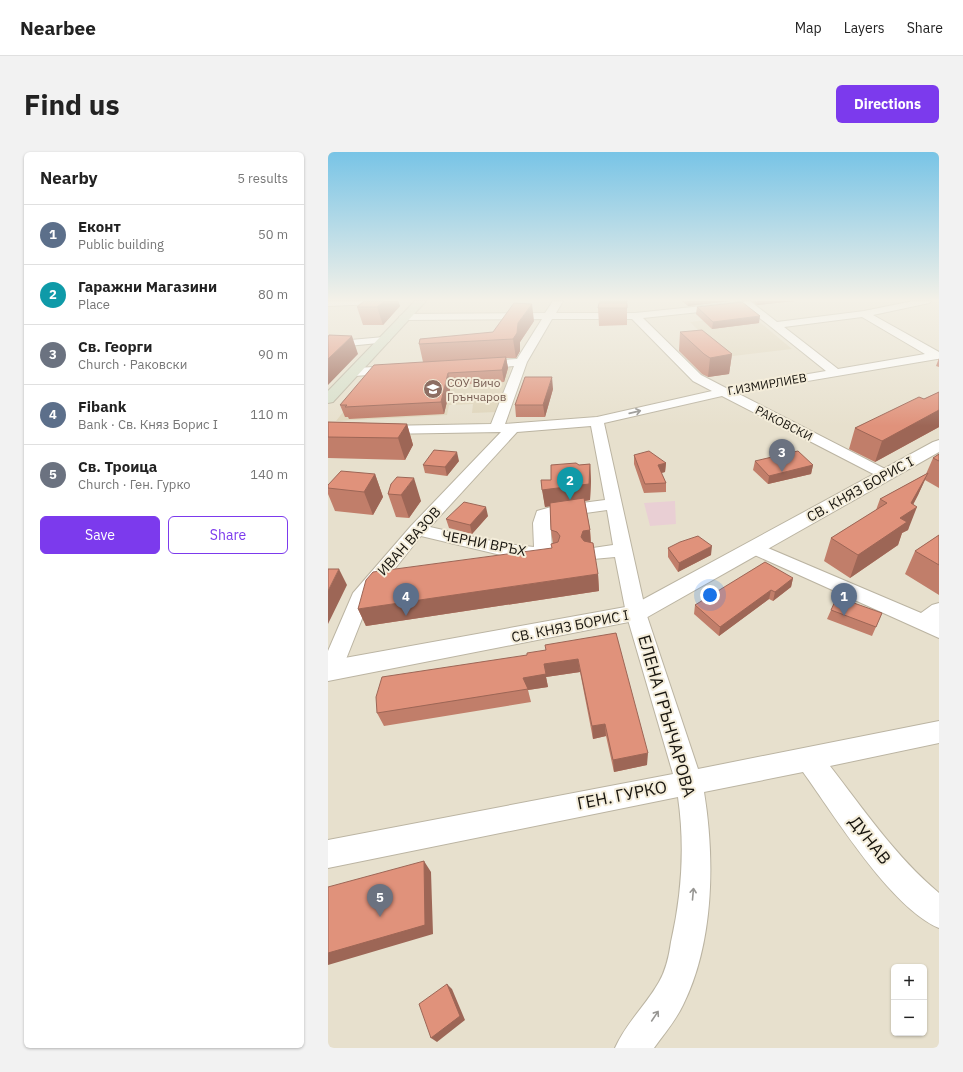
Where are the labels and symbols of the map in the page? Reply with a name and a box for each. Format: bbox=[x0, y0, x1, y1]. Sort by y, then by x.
street label: Г.ИЗМИРЛИЕВ bbox=[726, 370, 808, 398]
place label: СОУ Вичо Грънчаров bbox=[447, 375, 506, 404]
school or university icon: СОУ Вичо Грънчаров bbox=[422, 378, 444, 400]
street label: РАКОВСКИ bbox=[753, 402, 815, 444]
one-way arrow bbox=[629, 408, 642, 416]
pin: 3 bbox=[769, 439, 795, 472]
street label: СВ. КНЯЗ БОРИС I bbox=[803, 452, 917, 526]
pin: 2 bbox=[557, 467, 583, 500]
street label: ИВАН ВАЗОВ bbox=[373, 503, 445, 579]
street label: ЧЕРНИ ВРЪХ bbox=[441, 526, 528, 560]
pin: 4 bbox=[393, 583, 419, 616]
pin: 1 bbox=[831, 583, 857, 616]
your location bbox=[700, 585, 720, 605]
street label: СВ. КНЯЗ БОРИС I bbox=[510, 606, 630, 646]
street label: ЕЛЕНА ГРЪНЧАРОВА bbox=[633, 632, 701, 800]
street label: ГЕН. ГУРКО bbox=[575, 776, 669, 814]
street label: ДУНАВ bbox=[844, 811, 896, 869]
pin: 5 bbox=[367, 884, 393, 917]
one-way arrow bbox=[690, 888, 697, 901]
one-way arrow bbox=[651, 1011, 659, 1022]

